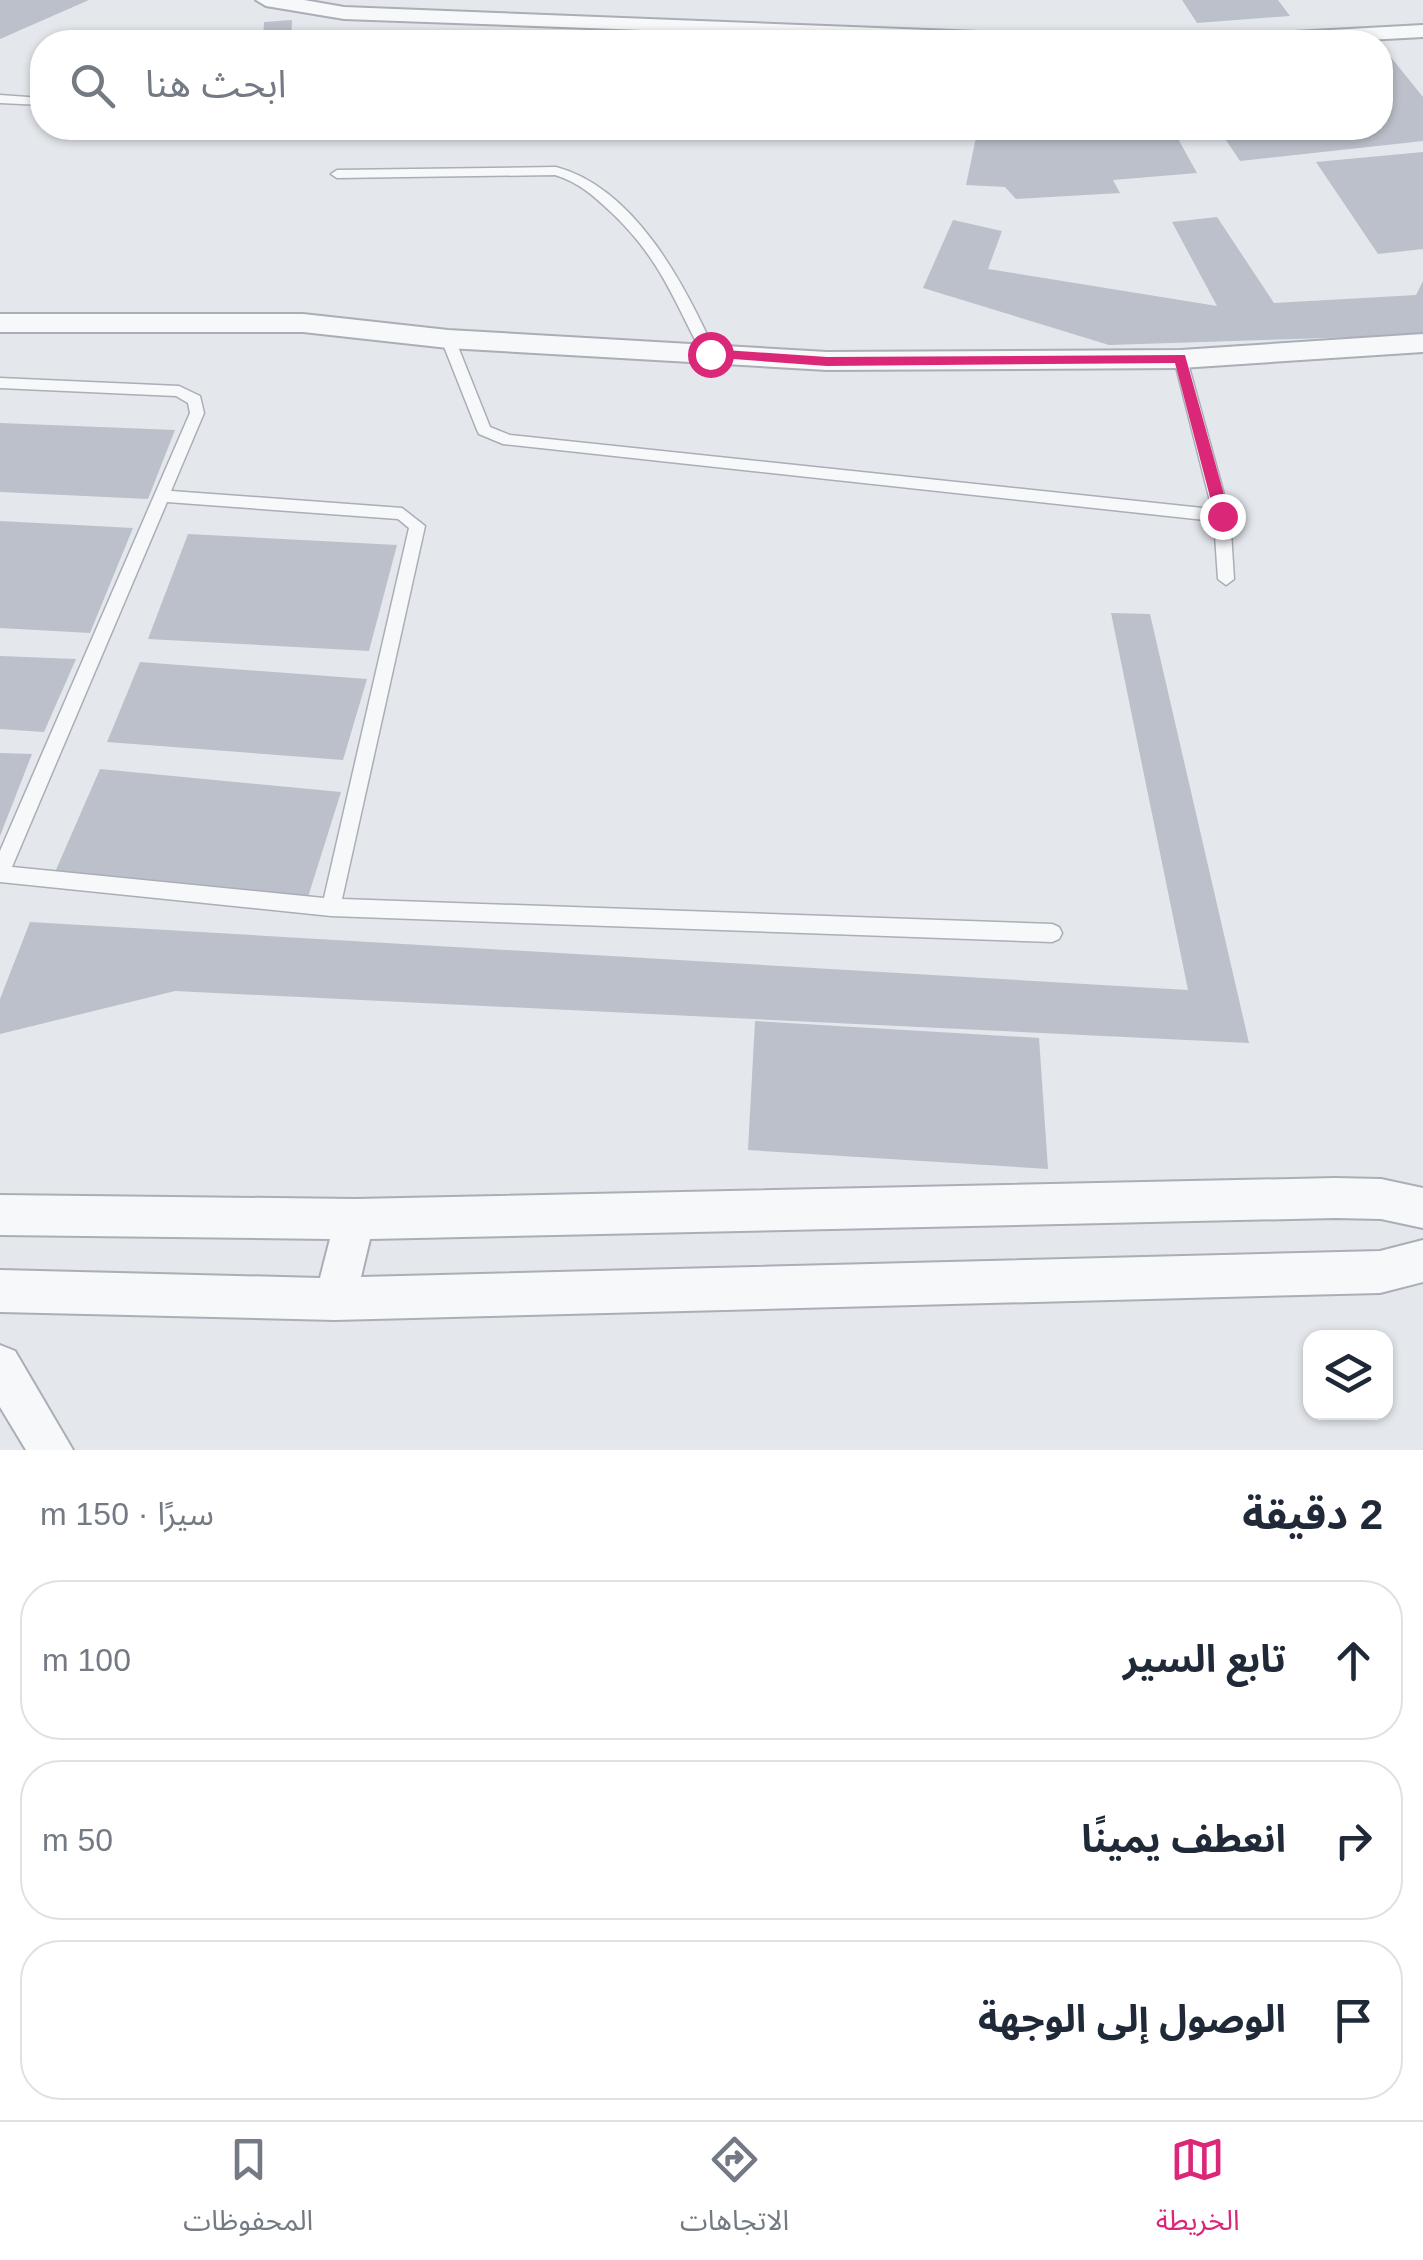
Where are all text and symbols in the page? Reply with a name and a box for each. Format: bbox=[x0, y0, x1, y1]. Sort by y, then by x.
search box bbox=[30, 30, 1393, 140]
icon: search bbox=[65, 58, 120, 113]
text: ابحث هنا bbox=[145, 63, 286, 105]
route start bbox=[688, 332, 734, 378]
route end bbox=[1200, 494, 1246, 540]
map controls bbox=[1303, 1330, 1393, 1420]
button: layers bbox=[1303, 1330, 1393, 1420]
text: 2 دقيقة bbox=[1242, 1491, 1383, 1538]
text: سيرًا · 150 m bbox=[40, 1496, 214, 1532]
icon: ahead bbox=[1326, 1633, 1381, 1688]
text: تابع السير bbox=[1123, 1638, 1286, 1680]
text: 100 m bbox=[42, 1642, 131, 1678]
icon: right bbox=[1326, 1813, 1381, 1868]
text: انعطف يمينًا bbox=[1081, 1818, 1286, 1860]
text: 50 m bbox=[42, 1822, 113, 1858]
icon: arrive bbox=[1326, 1993, 1381, 2048]
text: الوصول إلى الوجهة bbox=[978, 1998, 1286, 2040]
tab: المحفوظات bbox=[183, 2132, 313, 2251]
tab: الاتجاهات bbox=[680, 2132, 789, 2251]
tab: الخريطة bbox=[1156, 2132, 1240, 2251]

